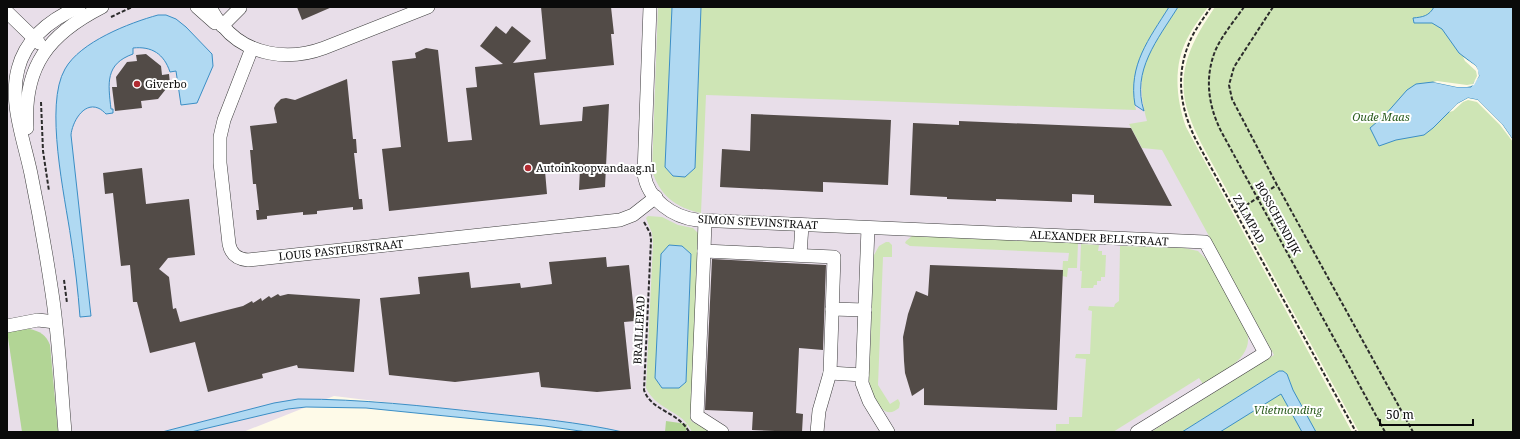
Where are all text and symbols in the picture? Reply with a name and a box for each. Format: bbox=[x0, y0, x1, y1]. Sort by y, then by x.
place label: Giverbo bbox=[145, 76, 187, 91]
marker: Giverbo bbox=[132, 79, 142, 89]
park label: Oude Maas bbox=[1352, 109, 1410, 124]
place label: Autoinkoopvandaag.nl bbox=[536, 160, 656, 175]
marker: Autoinkoopvandaag.nl bbox=[523, 163, 533, 173]
street label: BOSSCHENDIJK bbox=[1252, 178, 1305, 257]
street label: ZALMPAD bbox=[1230, 192, 1269, 246]
street label: SIMON STEVINSTRAAT bbox=[698, 211, 819, 232]
street label: ALEXANDER BELLSTRAAT bbox=[1029, 226, 1169, 249]
street label: LOUIS PASTEURSTRAAT bbox=[278, 235, 404, 264]
street label: BRAILLEPAD bbox=[629, 295, 648, 365]
scale bar bbox=[1380, 401, 1473, 427]
park label: Vlietmonding bbox=[1254, 402, 1323, 417]
text: 50 m bbox=[1386, 406, 1414, 423]

